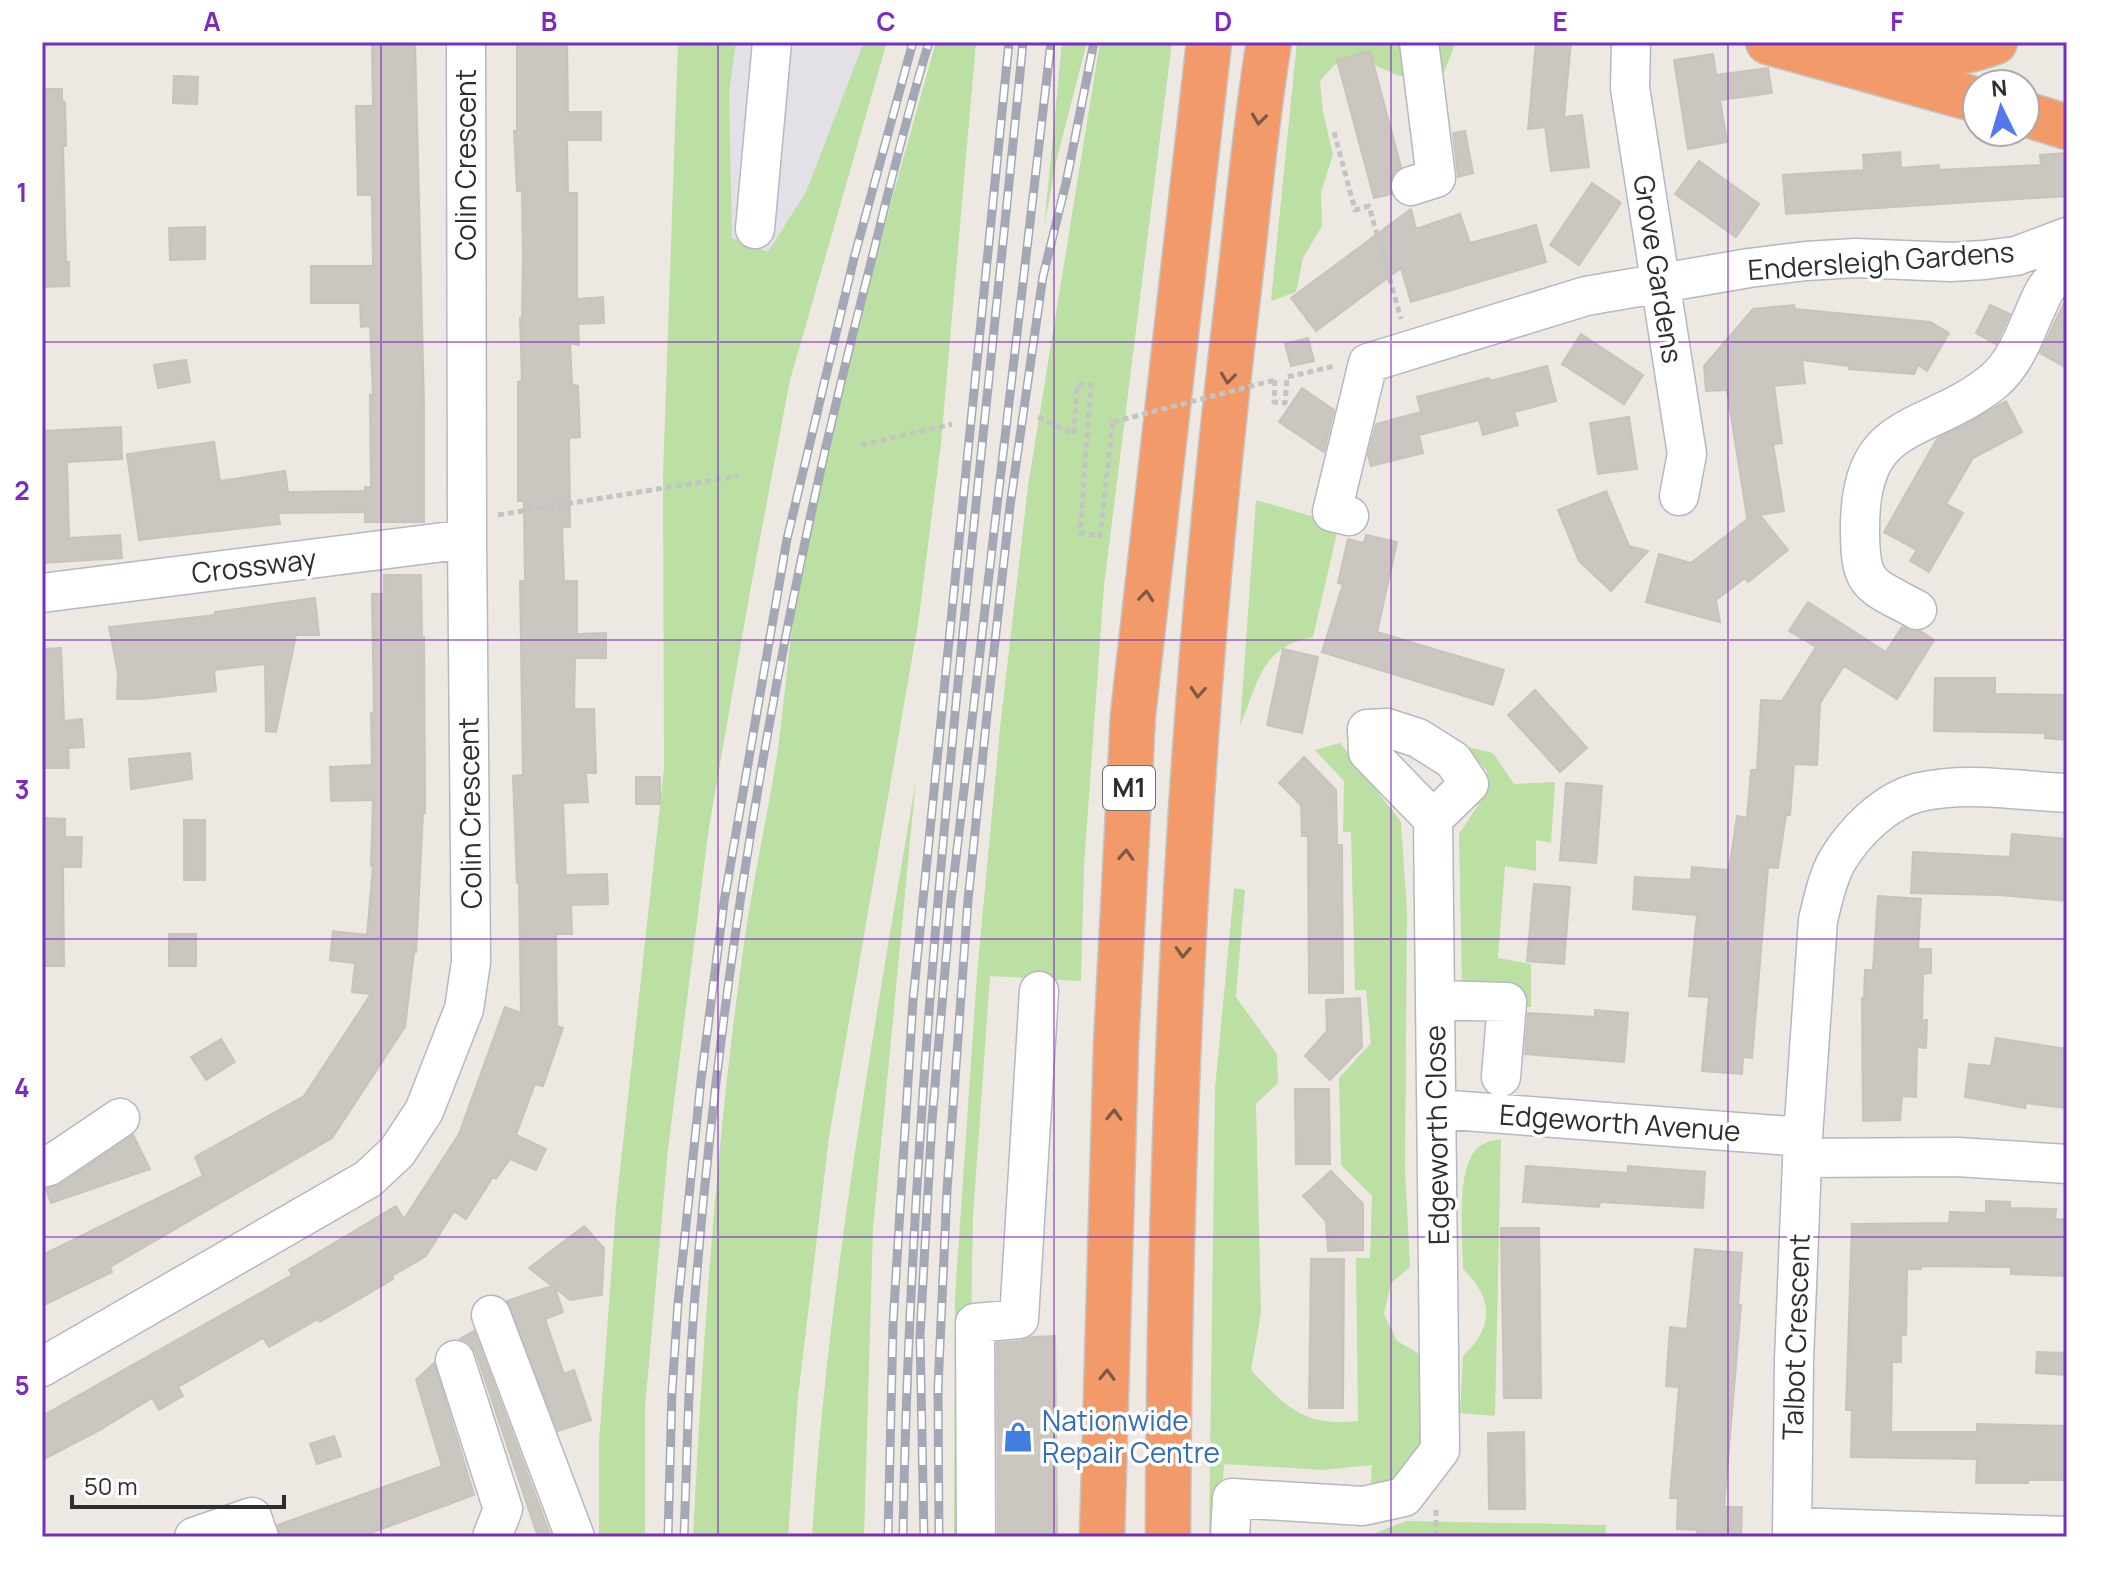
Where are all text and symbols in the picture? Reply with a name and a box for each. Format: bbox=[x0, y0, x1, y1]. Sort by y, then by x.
text: A bbox=[203, 3, 221, 39]
text: B bbox=[541, 3, 557, 39]
text: C bbox=[876, 3, 896, 39]
text: D bbox=[1214, 3, 1232, 39]
text: E bbox=[1552, 3, 1568, 39]
text: F bbox=[1890, 3, 1904, 39]
north arrow bbox=[1961, 68, 2041, 148]
street label: Colin Crescent bbox=[446, 69, 484, 261]
text: N bbox=[1990, 72, 2008, 104]
one-way arrow bbox=[1251, 112, 1268, 126]
street label: Grove Gardens bbox=[1625, 172, 1693, 366]
text: 1 bbox=[16, 174, 28, 210]
street label: Endersleigh Gardens bbox=[1746, 232, 2015, 288]
one-way arrow bbox=[1220, 371, 1237, 384]
text: 2 bbox=[14, 472, 30, 508]
street label: Crossway bbox=[189, 538, 319, 591]
one-way arrow bbox=[1138, 589, 1155, 602]
one-way arrow bbox=[1190, 686, 1207, 699]
street label: Colin Crescent bbox=[448, 717, 490, 909]
road number: M1 bbox=[1103, 766, 1155, 810]
text: 3 bbox=[14, 771, 30, 807]
one-way arrow bbox=[1117, 848, 1134, 861]
one-way arrow bbox=[1175, 946, 1192, 959]
street label: Edgeworth Close bbox=[1415, 1025, 1457, 1245]
text: 4 bbox=[14, 1069, 30, 1105]
street label: Edgeworth Avenue bbox=[1498, 1095, 1742, 1149]
one-way arrow bbox=[1106, 1108, 1123, 1121]
street label: Talbot Crescent bbox=[1772, 1233, 1818, 1441]
text: 5 bbox=[14, 1367, 30, 1403]
one-way arrow bbox=[1098, 1368, 1115, 1381]
place label: Nationwide Repair Centre bbox=[1042, 1401, 1220, 1471]
shop icon: Nationwide Repair Centre bbox=[1001, 1420, 1035, 1454]
scale bar bbox=[72, 1459, 284, 1509]
text: 50 m bbox=[84, 1469, 138, 1502]

